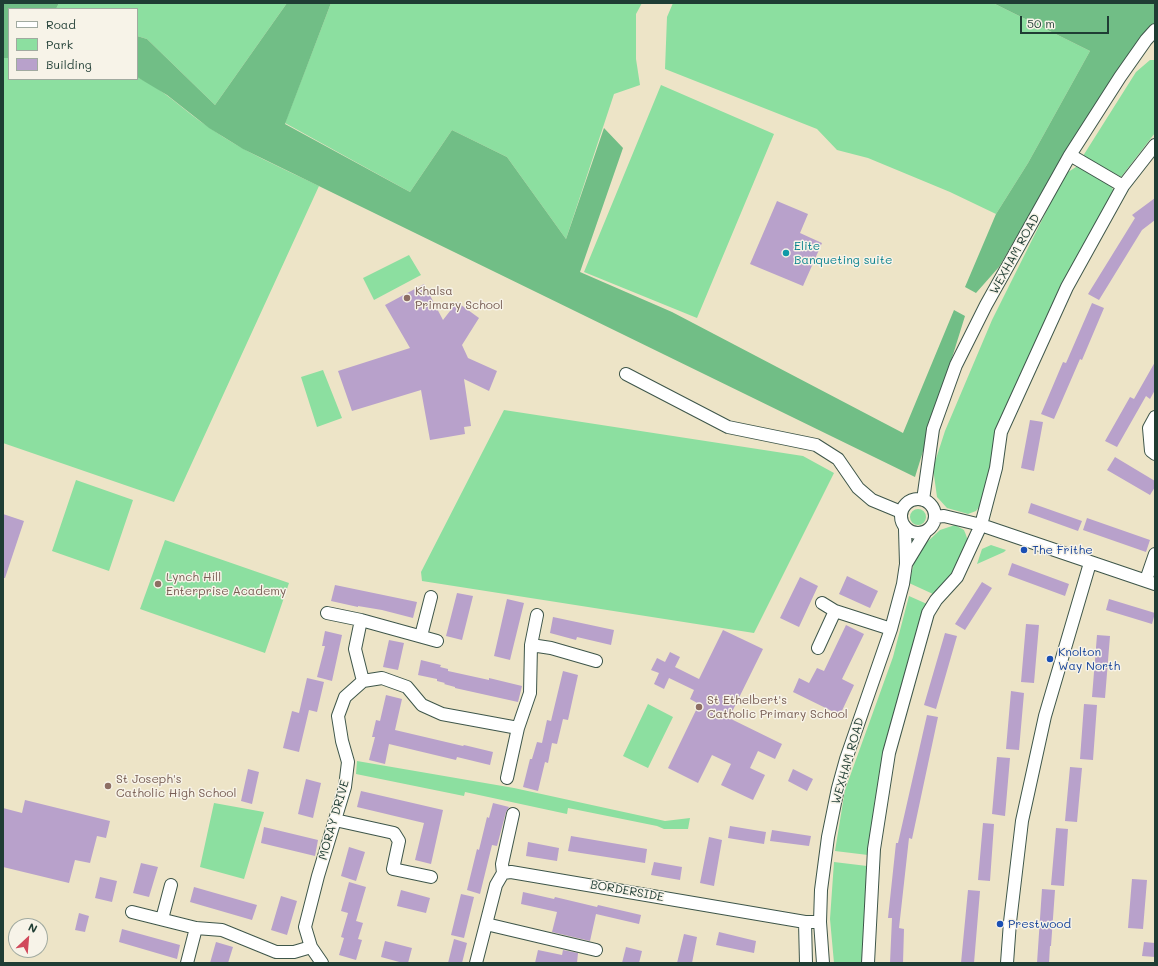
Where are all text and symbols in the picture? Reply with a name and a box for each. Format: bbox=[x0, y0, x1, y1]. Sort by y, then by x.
legend bbox=[8, 8, 138, 80]
scale bar bbox=[1022, 8, 1111, 34]
text: 50 m bbox=[1027, 15, 1055, 31]
text: Road bbox=[46, 16, 76, 32]
text: Park bbox=[46, 36, 73, 52]
text: Building bbox=[46, 56, 92, 72]
street label: WEXHAM ROAD bbox=[987, 211, 1043, 297]
place label: Elite Banqueting suite bbox=[794, 239, 892, 267]
marker: Elite Banqueting suite bbox=[781, 248, 791, 258]
place label: Khalsa Primary School bbox=[415, 284, 503, 312]
marker: Khalsa Primary School bbox=[402, 293, 412, 303]
place label: The Frithe bbox=[1032, 543, 1093, 557]
marker: The Frithe bbox=[1019, 545, 1029, 555]
place label: Lynch Hill Enterprise Academy bbox=[166, 570, 286, 598]
marker: Lynch Hill Enterprise Academy bbox=[153, 579, 163, 589]
place label: Knolton Way North bbox=[1058, 645, 1120, 673]
marker: Knolton Way North bbox=[1045, 654, 1055, 664]
place label: St Ethelbert's Catholic Primary School bbox=[707, 693, 848, 721]
marker: St Ethelbert's Catholic Primary School bbox=[694, 702, 704, 712]
street label: WEXHAM ROAD bbox=[829, 716, 867, 806]
place label: St Joseph's Catholic High School bbox=[116, 772, 236, 800]
street label: MORAY DRIVE bbox=[316, 778, 352, 862]
marker: St Joseph's Catholic High School bbox=[103, 781, 113, 791]
street label: BORDERSIDE bbox=[589, 877, 665, 905]
place label: Prestwood bbox=[1008, 917, 1071, 931]
north arrow bbox=[8, 918, 48, 958]
text: N bbox=[26, 919, 40, 936]
marker: Prestwood bbox=[995, 919, 1005, 929]

